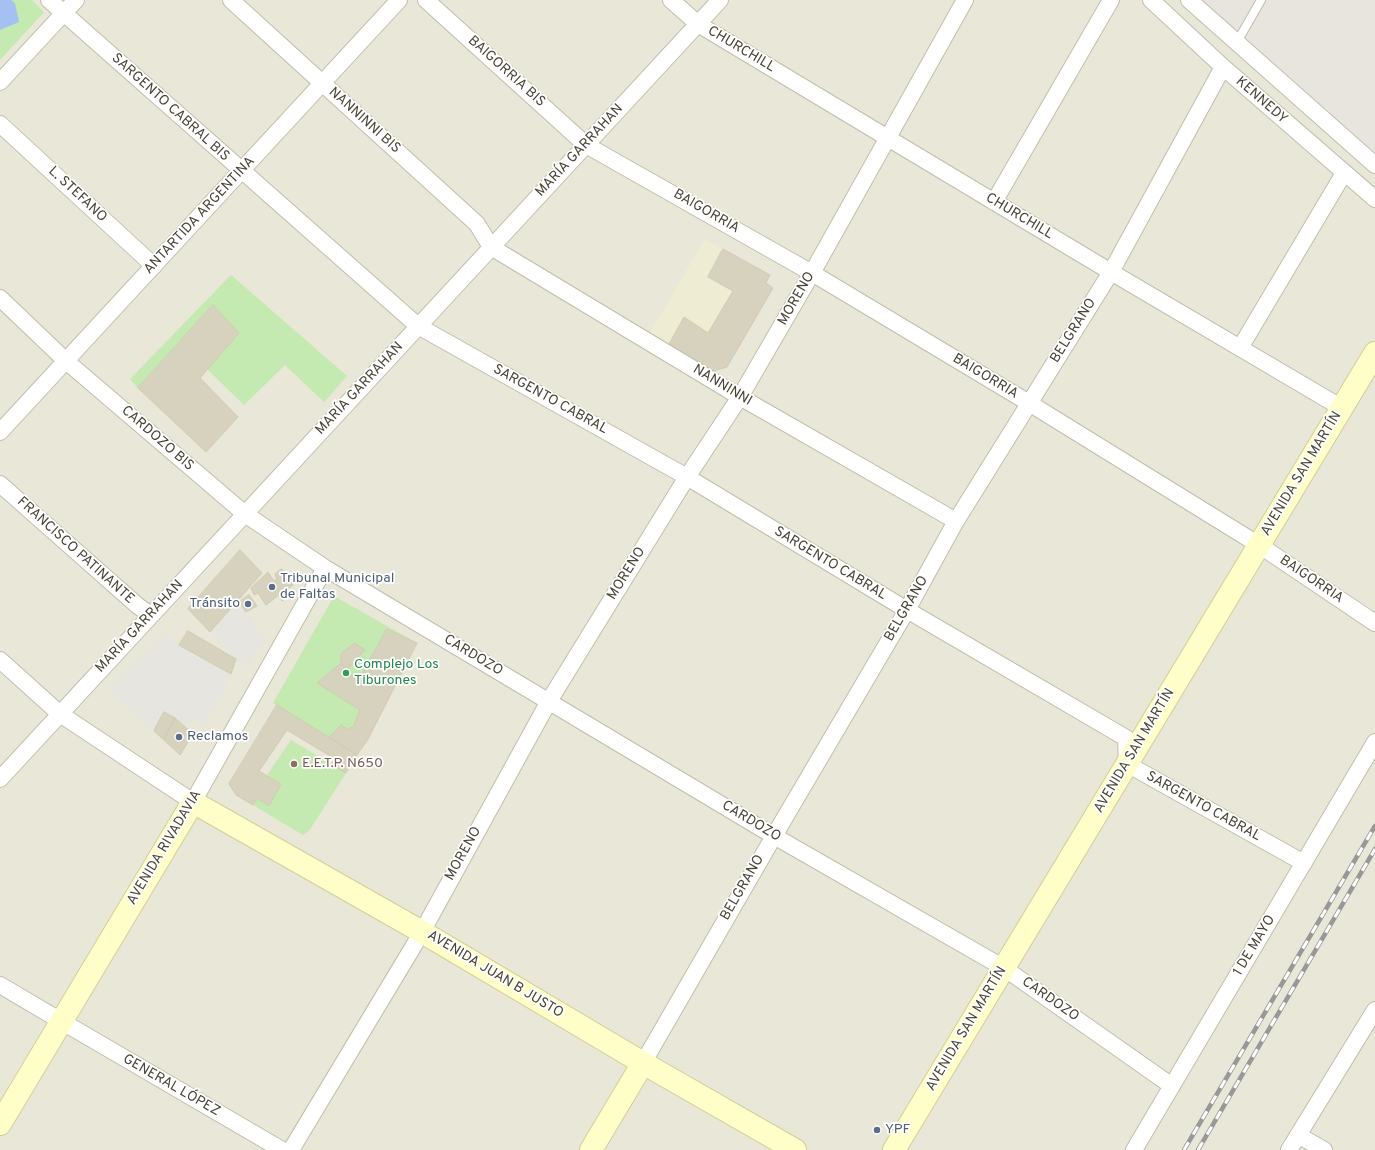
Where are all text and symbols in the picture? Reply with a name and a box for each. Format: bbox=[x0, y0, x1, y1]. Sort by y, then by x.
street label: CHURCHILL bbox=[704, 23, 778, 77]
street label: BAIGORRIA BIS bbox=[464, 33, 548, 111]
street label: SARGENTO CABRAL BIS bbox=[107, 51, 233, 165]
street label: KENNEDY bbox=[1232, 74, 1290, 128]
street label: NANNINNI BIS bbox=[325, 84, 403, 158]
street label: MARÍA GARRAHAN bbox=[533, 101, 627, 201]
street label: ANTARTIDA ARGENTINA bbox=[141, 154, 259, 278]
street label: L. STEFANO bbox=[44, 164, 110, 226]
street label: BAIGORRIA bbox=[670, 186, 742, 238]
street label: CHURCHILL bbox=[982, 190, 1056, 244]
street label: MORENO bbox=[775, 269, 819, 329]
street label: BELGRANO bbox=[1048, 296, 1100, 366]
street label: MARÍA GARRAHAN bbox=[313, 339, 407, 439]
street label: BAIGORRIA bbox=[949, 351, 1021, 403]
street label: SARGENTO CABRAL bbox=[490, 362, 610, 438]
street label: NANNINNI bbox=[689, 362, 755, 410]
street label: CARDOZO BIS bbox=[117, 403, 197, 475]
street label: AVENIDA SAN MARTÍN bbox=[1258, 409, 1346, 539]
street label: FRANCISCO PATINANTE bbox=[13, 494, 137, 608]
street label: SARGENTO CABRAL bbox=[771, 524, 889, 604]
street label: MORENO bbox=[604, 545, 650, 603]
street label: BAIGORRIA bbox=[1276, 552, 1346, 608]
place label: Tribunal Municipal de Faltas bbox=[280, 571, 394, 604]
street label: BELGRANO bbox=[881, 573, 933, 645]
street label: MARÍA GARRAHAN bbox=[93, 577, 187, 677]
marker: Tribunal Municipal de Faltas bbox=[267, 582, 277, 592]
place label: Tránsito bbox=[189, 596, 240, 612]
marker: Tránsito bbox=[243, 599, 253, 609]
street label: CARDOZO bbox=[440, 632, 506, 680]
place label: Complejo Los Tiburones bbox=[354, 657, 439, 690]
marker: Complejo Los Tiburones bbox=[341, 668, 351, 678]
street label: AVENIDA SAN MARTÍN bbox=[1091, 686, 1179, 816]
place label: Reclamos bbox=[187, 729, 248, 745]
marker: Reclamos bbox=[174, 732, 184, 742]
place label: E.E.T.P. N650 bbox=[302, 756, 383, 772]
marker: E.E.T.P. N650 bbox=[289, 759, 299, 769]
street label: SARGENTO CABRAL bbox=[1143, 769, 1263, 845]
street label: AVENIDA RIVADAVIA bbox=[124, 788, 206, 908]
street label: CARDOZO bbox=[718, 798, 784, 846]
street label: MORENO bbox=[442, 824, 486, 884]
street label: BELGRANO bbox=[717, 852, 769, 924]
street label: 1 DE MAYO bbox=[1230, 913, 1280, 979]
street label: AVENIDA JUAN B JUSTO bbox=[424, 928, 566, 1022]
street label: AVENIDA SAN MARTÍN bbox=[923, 964, 1011, 1094]
street label: CARDOZO bbox=[1018, 974, 1082, 1026]
street label: GENERAL LÓPEZ bbox=[119, 1051, 223, 1121]
place label: YPF bbox=[885, 1122, 910, 1138]
marker: YPF bbox=[872, 1125, 882, 1135]

